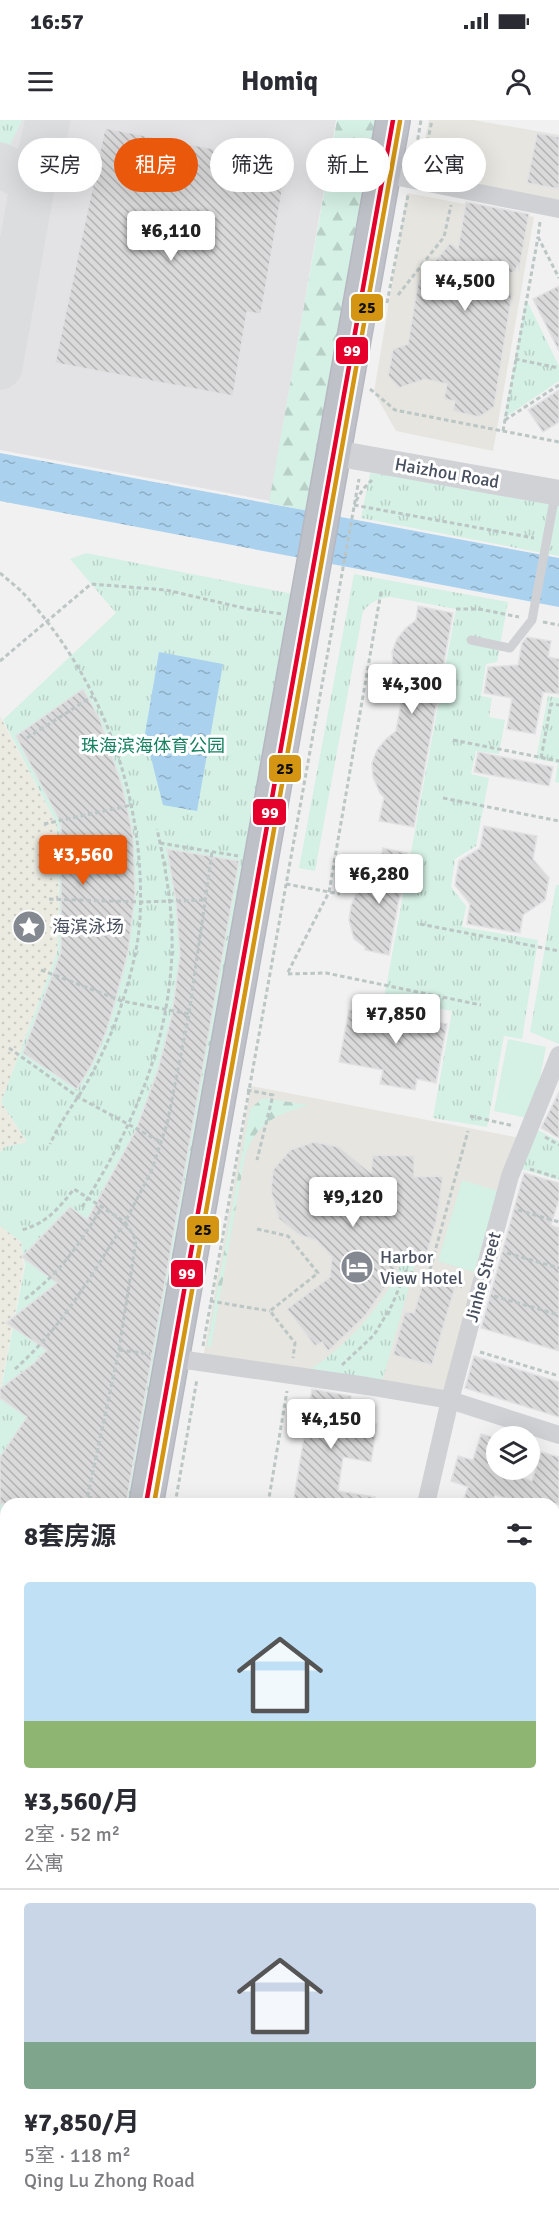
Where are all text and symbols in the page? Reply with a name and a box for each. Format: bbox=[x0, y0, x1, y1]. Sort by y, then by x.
text: 16:57 bbox=[30, 8, 84, 35]
icon: menu bbox=[24, 65, 57, 98]
text: Homiq bbox=[241, 65, 318, 98]
icon: person bbox=[502, 65, 535, 98]
chip: 买房 bbox=[18, 138, 102, 192]
chip: 租房 bbox=[114, 138, 198, 192]
chip: 筛选 bbox=[210, 138, 294, 192]
chip: 新上 bbox=[306, 138, 390, 192]
chip: 公寓 bbox=[402, 138, 486, 192]
pin: ¥6,110 bbox=[122, 211, 220, 262]
text: ¥6,110 bbox=[141, 218, 201, 243]
pin: ¥4,500 bbox=[416, 261, 514, 312]
text: ¥4,500 bbox=[435, 268, 495, 293]
line badge: 25 bbox=[350, 293, 384, 322]
text: 25 bbox=[358, 298, 376, 318]
line badge: 99 bbox=[335, 336, 369, 365]
text: 99 bbox=[343, 341, 361, 361]
street label: Haizhou Road bbox=[393, 453, 501, 493]
pin: ¥4,300 bbox=[363, 664, 461, 715]
text: ¥4,300 bbox=[382, 671, 442, 696]
park label: 珠海滨海体育公园 bbox=[81, 735, 225, 757]
line badge: 25 bbox=[268, 754, 302, 783]
text: 25 bbox=[276, 759, 294, 779]
line badge: 99 bbox=[252, 798, 287, 826]
text: 99 bbox=[261, 803, 279, 823]
pin: ¥3,560 bbox=[34, 835, 132, 886]
text: ¥3,560 bbox=[53, 842, 113, 867]
pin: ¥6,280 bbox=[330, 854, 428, 905]
text: ¥6,280 bbox=[349, 861, 409, 886]
place icon: 海滨泳场 bbox=[11, 909, 47, 945]
place label: 海滨泳场 bbox=[52, 916, 124, 938]
pin: ¥7,850 bbox=[347, 994, 445, 1045]
text: ¥7,850 bbox=[366, 1001, 426, 1026]
pin: ¥9,120 bbox=[304, 1177, 402, 1228]
text: ¥9,120 bbox=[323, 1184, 383, 1209]
line badge: 25 bbox=[186, 1215, 220, 1244]
text: 25 bbox=[194, 1220, 212, 1240]
street label: Jinhe Street bbox=[460, 1230, 506, 1324]
place label: Harbor View Hotel bbox=[380, 1246, 463, 1289]
hotel icon: Harbor View Hotel bbox=[339, 1249, 375, 1285]
line badge: 99 bbox=[170, 1259, 204, 1288]
text: 99 bbox=[178, 1264, 196, 1284]
pin: ¥4,150 bbox=[282, 1399, 380, 1450]
text: ¥4,150 bbox=[301, 1406, 361, 1431]
map controls bbox=[486, 1426, 540, 1480]
button: layers bbox=[486, 1426, 540, 1480]
icon: filters bbox=[503, 1518, 536, 1551]
text: 8套房源 bbox=[24, 1521, 116, 1553]
icon: home bbox=[226, 1621, 334, 1729]
text: ¥3,560/月 bbox=[24, 1786, 140, 1818]
text: 2室 · 52 m² bbox=[24, 1822, 120, 1847]
text: 公寓 bbox=[24, 1851, 64, 1876]
icon: home bbox=[226, 1942, 334, 2050]
text: ¥7,850/月 bbox=[24, 2107, 140, 2139]
text: 5室 · 118 m² bbox=[24, 2143, 131, 2168]
text: Qing Lu Zhong Road bbox=[24, 2168, 195, 2193]

